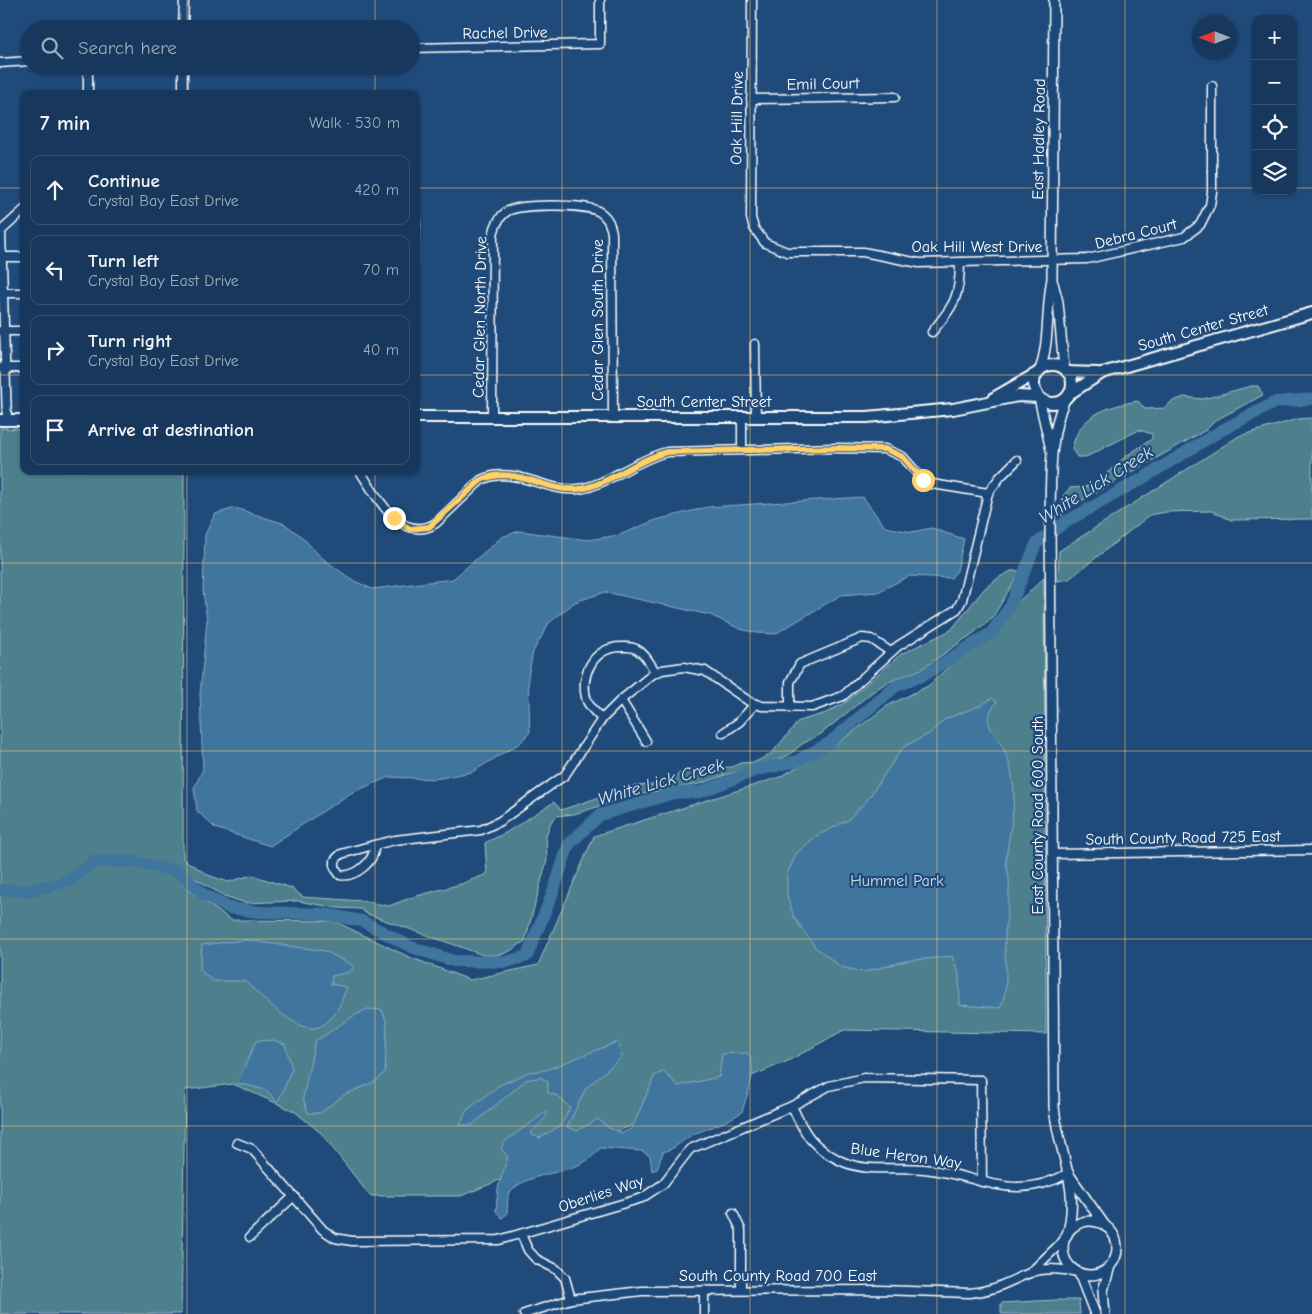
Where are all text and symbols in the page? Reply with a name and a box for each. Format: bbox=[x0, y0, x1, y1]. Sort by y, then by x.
north arrow bbox=[1192, 15, 1237, 60]
map controls bbox=[1252, 15, 1297, 195]
button: + bbox=[1252, 15, 1297, 60]
search box bbox=[20, 20, 420, 75]
street label: Rachel Drive bbox=[462, 23, 548, 43]
icon: search bbox=[38, 34, 66, 62]
text: Search here bbox=[78, 37, 177, 59]
button: − bbox=[1252, 60, 1297, 105]
street label: Oak Hill Drive bbox=[727, 71, 747, 165]
street label: Emil Court bbox=[786, 74, 860, 94]
street label: East Hadley Road bbox=[1029, 78, 1049, 200]
button: locate bbox=[1252, 105, 1297, 150]
text: 7 min bbox=[40, 111, 90, 135]
text: Walk · 530 m bbox=[309, 114, 400, 132]
button: layers bbox=[1252, 150, 1297, 195]
text: Continue bbox=[88, 170, 160, 192]
icon: ahead bbox=[41, 176, 69, 204]
text: 420 m bbox=[355, 181, 399, 199]
text: Crystal Bay East Drive bbox=[88, 192, 239, 210]
street label: Debra Court bbox=[1093, 215, 1179, 253]
street label: Cedar Glen North Drive bbox=[470, 236, 490, 398]
street label: Oak Hill West Drive bbox=[912, 238, 1043, 256]
street label: Cedar Glen South Drive bbox=[589, 239, 607, 401]
text: Turn left bbox=[88, 250, 159, 272]
icon: left bbox=[41, 256, 69, 284]
text: 70 m bbox=[363, 261, 399, 279]
text: Crystal Bay East Drive bbox=[88, 272, 239, 290]
street label: South Center Street bbox=[1136, 301, 1271, 355]
text: Turn right bbox=[88, 330, 172, 352]
icon: right bbox=[41, 336, 69, 364]
text: 40 m bbox=[363, 341, 399, 359]
text: Crystal Bay East Drive bbox=[88, 352, 239, 370]
street label: South Center Street bbox=[637, 393, 772, 411]
icon: arrive bbox=[41, 416, 69, 444]
text: Arrive at destination bbox=[88, 419, 254, 441]
water label: White Lick Creek bbox=[1035, 441, 1157, 529]
route start bbox=[912, 469, 935, 492]
route end bbox=[383, 507, 406, 530]
street label: East County Road 600 South bbox=[1029, 716, 1047, 914]
water label: White Lick Creek bbox=[595, 754, 727, 810]
street label: South County Road 725 East bbox=[1085, 827, 1281, 849]
park label: Hummel Park bbox=[850, 872, 944, 890]
street label: Blue Heron Way bbox=[850, 1139, 963, 1173]
street label: Oberlies Way bbox=[556, 1171, 647, 1216]
street label: South County Road 700 East bbox=[679, 1267, 877, 1285]

